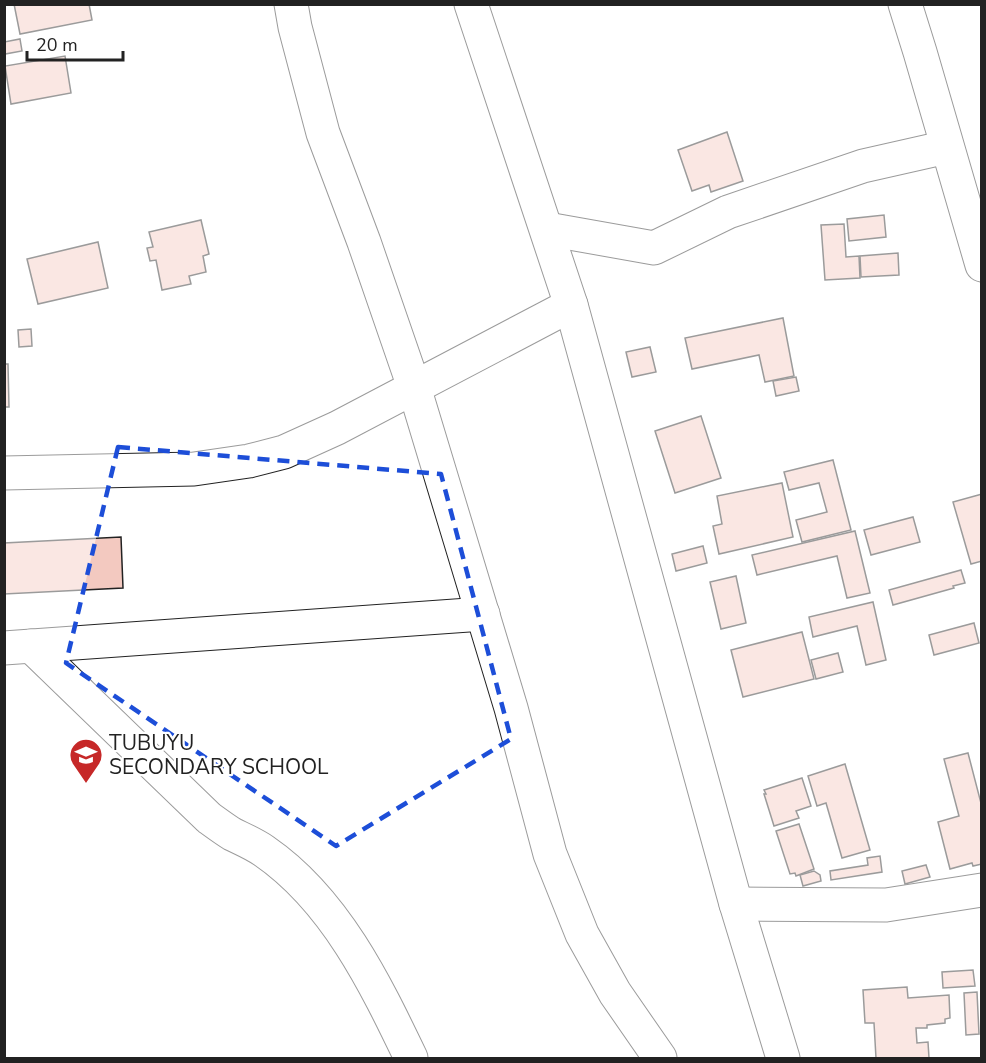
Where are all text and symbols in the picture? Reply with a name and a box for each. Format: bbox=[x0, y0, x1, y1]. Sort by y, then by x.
scale bar bbox=[27, 24, 123, 62]
text: 20 m bbox=[36, 33, 78, 57]
place label: TUBUYU SECONDARY SCHOOL bbox=[109, 729, 329, 781]
school or university icon: TUBUYU SECONDARY SCHOOL bbox=[68, 737, 104, 784]

